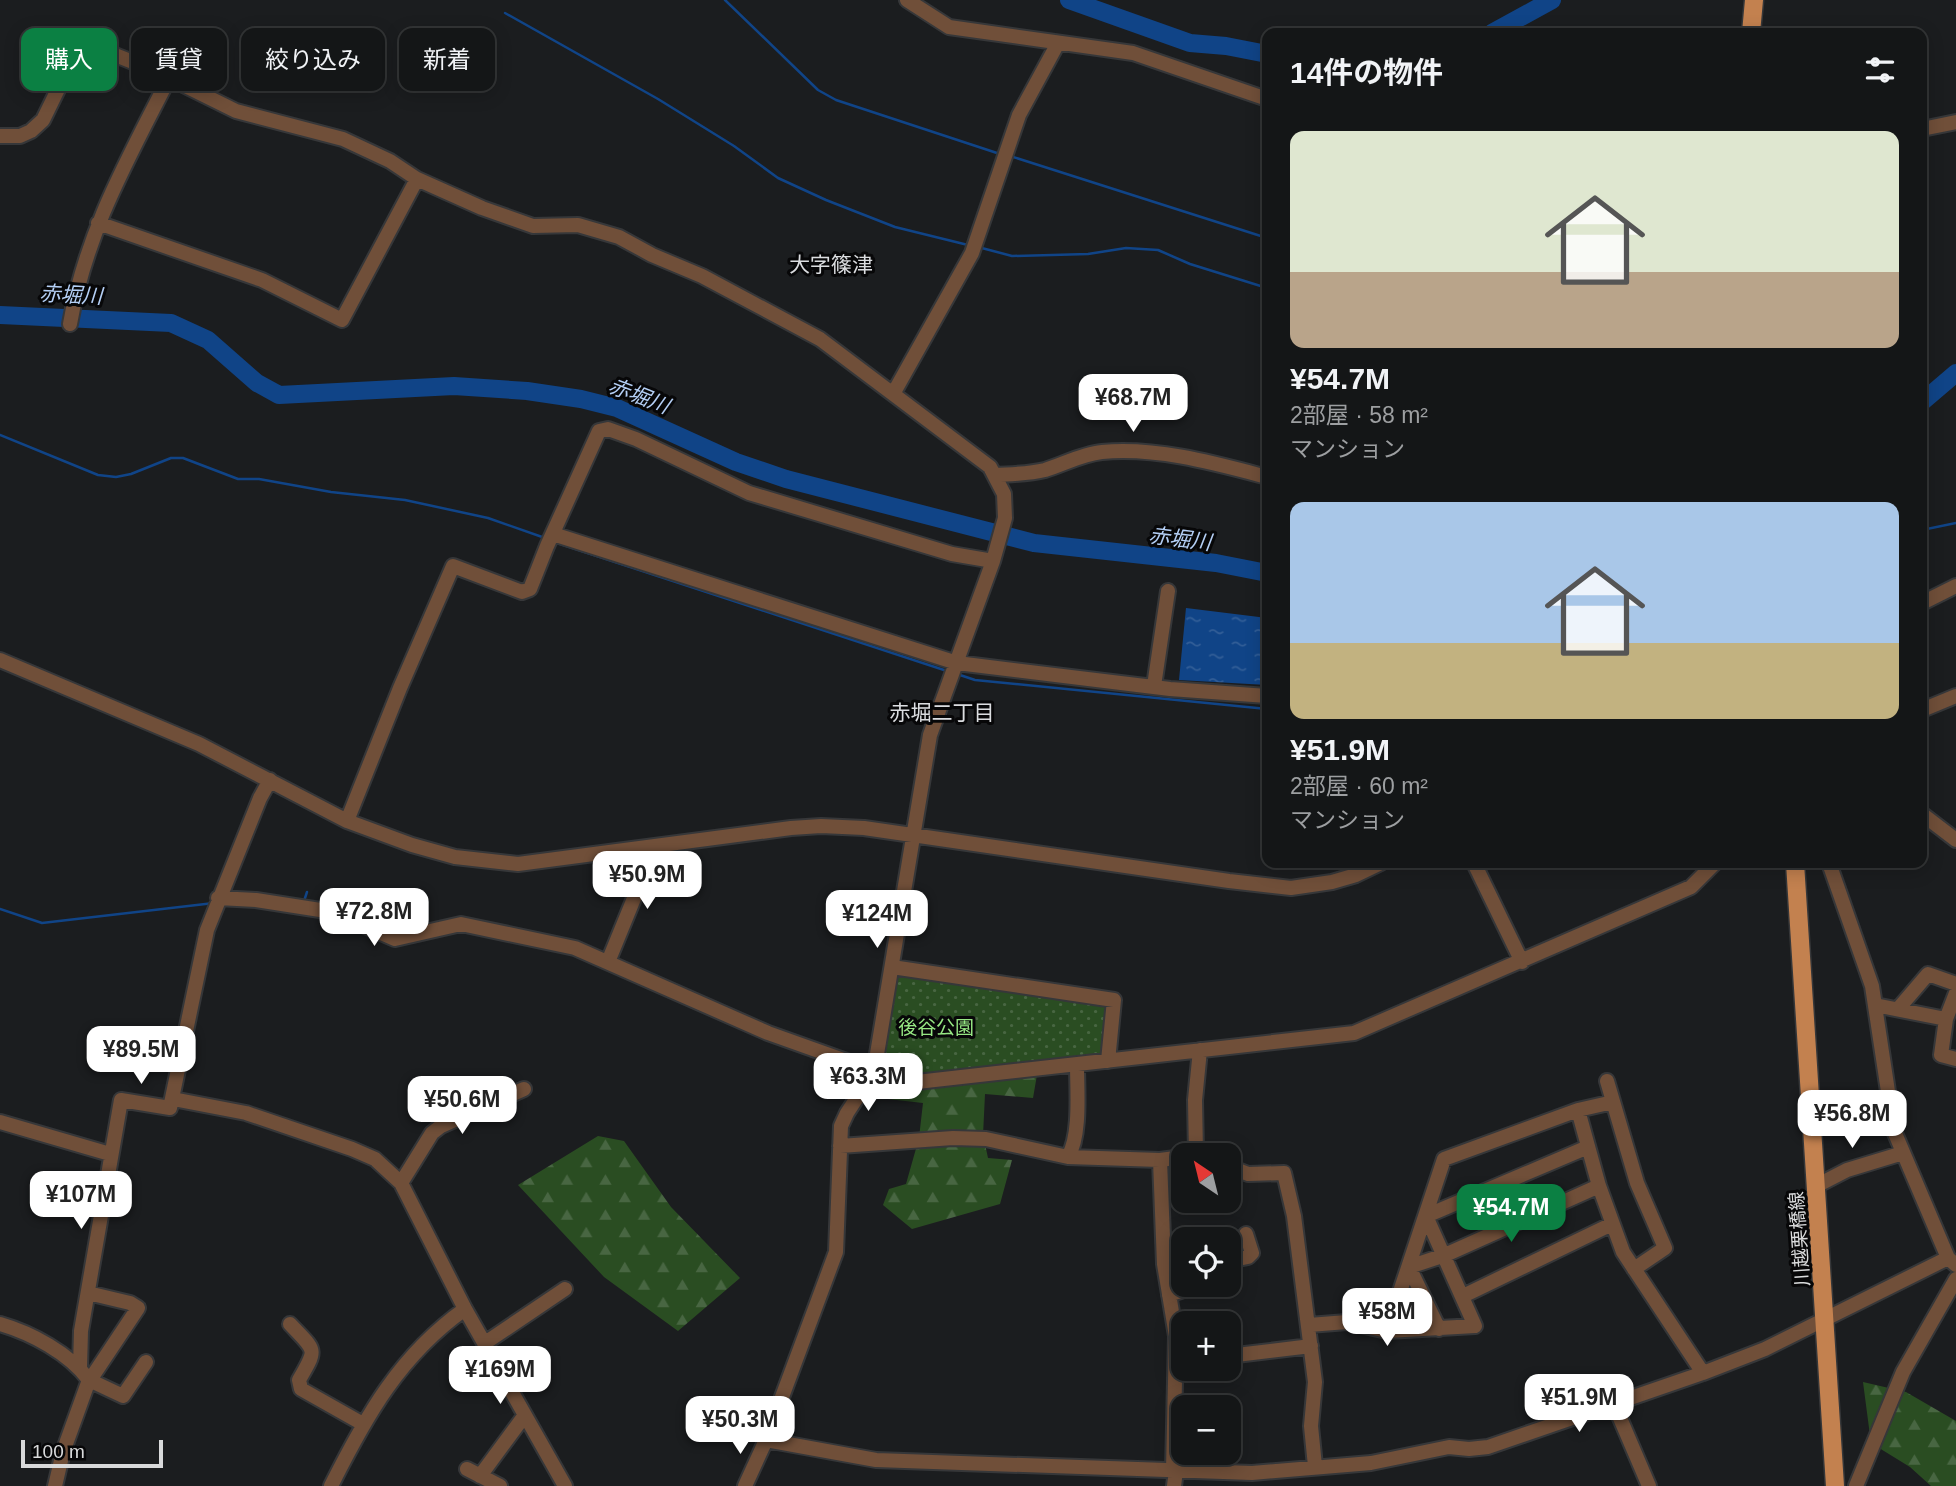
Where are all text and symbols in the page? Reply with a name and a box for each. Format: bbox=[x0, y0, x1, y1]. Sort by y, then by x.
chip: 購入 bbox=[21, 28, 117, 91]
chip: 賃貸 bbox=[131, 28, 227, 91]
chip: 絞り込み bbox=[241, 28, 385, 91]
chip: 新着 bbox=[399, 28, 495, 91]
icon: filters bbox=[1861, 51, 1899, 89]
text: 14件の物件 bbox=[1290, 56, 1443, 89]
icon: home bbox=[1532, 177, 1658, 303]
district label: 大字篠津 bbox=[789, 253, 873, 276]
water label: 赤堀川 bbox=[39, 281, 105, 308]
text: ¥54.7M bbox=[1290, 362, 1390, 395]
water label: 赤堀川 bbox=[606, 374, 675, 418]
pin: ¥68.7M bbox=[1076, 374, 1190, 434]
text: ¥68.7M bbox=[1095, 384, 1171, 410]
text: 2部屋 · 58 m² bbox=[1290, 402, 1428, 428]
text: マンション bbox=[1290, 436, 1405, 462]
water label: 赤堀川 bbox=[1147, 523, 1215, 554]
icon: home bbox=[1532, 548, 1658, 674]
district label: 赤堀二丁目 bbox=[890, 701, 995, 724]
text: ¥51.9M bbox=[1290, 733, 1390, 766]
text: 2部屋 · 60 m² bbox=[1290, 773, 1428, 799]
text: マンション bbox=[1290, 807, 1405, 833]
pin: ¥50.9M bbox=[590, 852, 704, 911]
text: ¥50.9M bbox=[609, 861, 685, 887]
pin: ¥72.8M bbox=[317, 888, 431, 948]
pin: ¥124M bbox=[828, 890, 926, 950]
text: ¥72.8M bbox=[336, 898, 412, 924]
text: ¥124M bbox=[842, 900, 912, 926]
park label: 後谷公園 bbox=[898, 1017, 974, 1038]
pin: ¥89.5M bbox=[84, 1026, 198, 1086]
text: ¥89.5M bbox=[103, 1036, 179, 1062]
pin: ¥63.3M bbox=[811, 1054, 925, 1113]
text: ¥63.3M bbox=[830, 1063, 906, 1089]
pin: ¥50.6M bbox=[405, 1076, 519, 1136]
text: ¥50.6M bbox=[424, 1086, 500, 1112]
pin: ¥56.8M bbox=[1795, 1090, 1909, 1150]
text: ¥56.8M bbox=[1814, 1100, 1890, 1126]
north arrow bbox=[1171, 1143, 1241, 1213]
map controls bbox=[1171, 1143, 1241, 1465]
pin: ¥107M bbox=[32, 1172, 130, 1231]
text: ¥107M bbox=[46, 1181, 116, 1207]
pin: ¥54.7M bbox=[1454, 1184, 1568, 1244]
street label: 川越栗橋線 bbox=[1786, 1191, 1813, 1287]
text: ¥54.7M bbox=[1473, 1194, 1549, 1220]
button: locate bbox=[1171, 1227, 1241, 1297]
pin: ¥58M bbox=[1346, 1288, 1428, 1348]
text: ¥58M bbox=[1358, 1298, 1416, 1324]
button: + bbox=[1171, 1311, 1241, 1381]
pin: ¥169M bbox=[451, 1346, 549, 1406]
text: ¥169M bbox=[465, 1356, 535, 1382]
pin: ¥51.9M bbox=[1522, 1374, 1636, 1434]
text: ¥51.9M bbox=[1541, 1384, 1617, 1410]
button: − bbox=[1171, 1395, 1241, 1465]
pin: ¥50.3M bbox=[683, 1396, 797, 1456]
text: ¥50.3M bbox=[702, 1406, 778, 1432]
scale bar bbox=[21, 1437, 163, 1469]
text: 100 m bbox=[32, 1441, 85, 1462]

